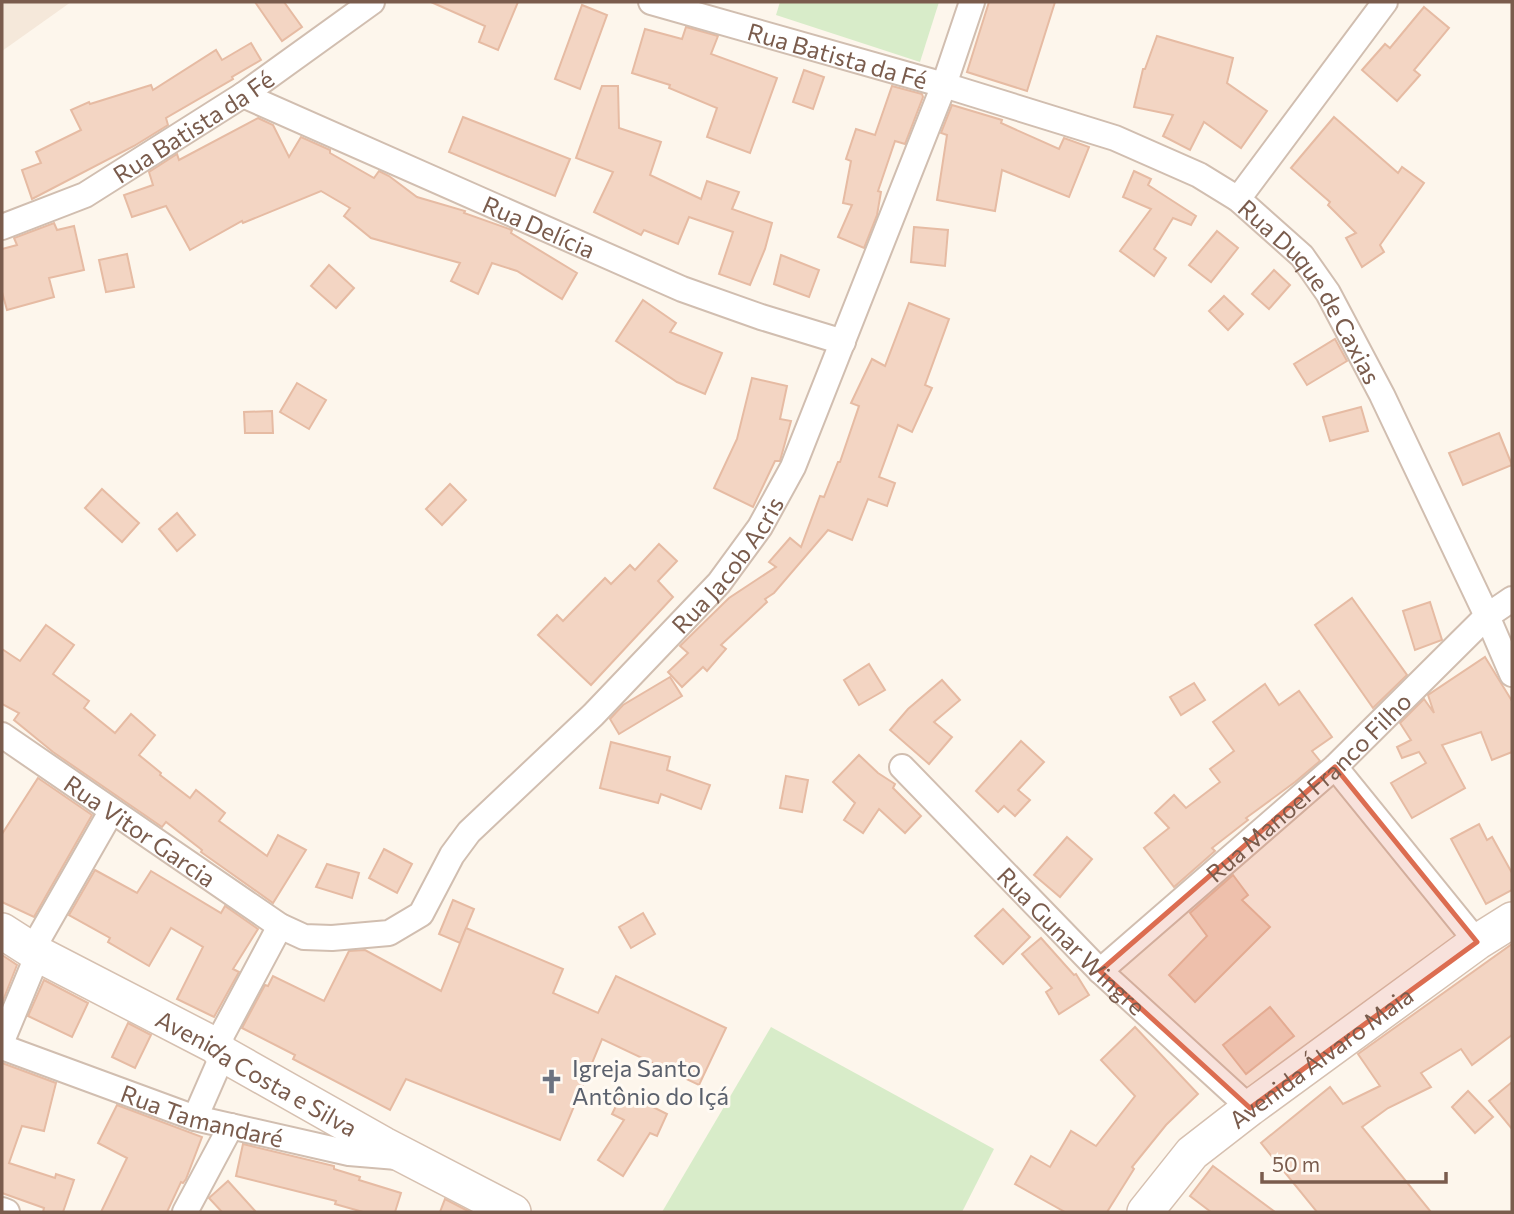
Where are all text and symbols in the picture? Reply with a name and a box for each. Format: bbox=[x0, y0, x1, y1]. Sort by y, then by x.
street label: Rua Batista da Fé bbox=[744, 16, 931, 94]
street label: Rua Batista da Fé bbox=[107, 63, 279, 188]
street label: Rua Delícia bbox=[479, 188, 600, 263]
street label: Rua Duque de Caxias bbox=[1233, 192, 1388, 389]
street label: Rua Jacob Acris bbox=[665, 491, 789, 639]
street label: Rua Manoel Franco Filho bbox=[1199, 686, 1417, 887]
street label: Rua Vitor Garcia bbox=[59, 768, 222, 892]
street label: Rua Gunar Wingre bbox=[992, 860, 1152, 1020]
street label: Avenida Álvaro Maia bbox=[1223, 980, 1418, 1134]
street label: Avenida Costa e Silva bbox=[152, 1003, 363, 1142]
place label: Igreja Santo Antônio do Içá bbox=[572, 1053, 729, 1110]
church icon: Igreja Santo Antônio do Içá bbox=[538, 1067, 566, 1095]
street label: Rua Tamandaré bbox=[117, 1078, 286, 1152]
scale bar bbox=[1262, 1140, 1446, 1184]
text: 50 m bbox=[1272, 1151, 1320, 1176]

